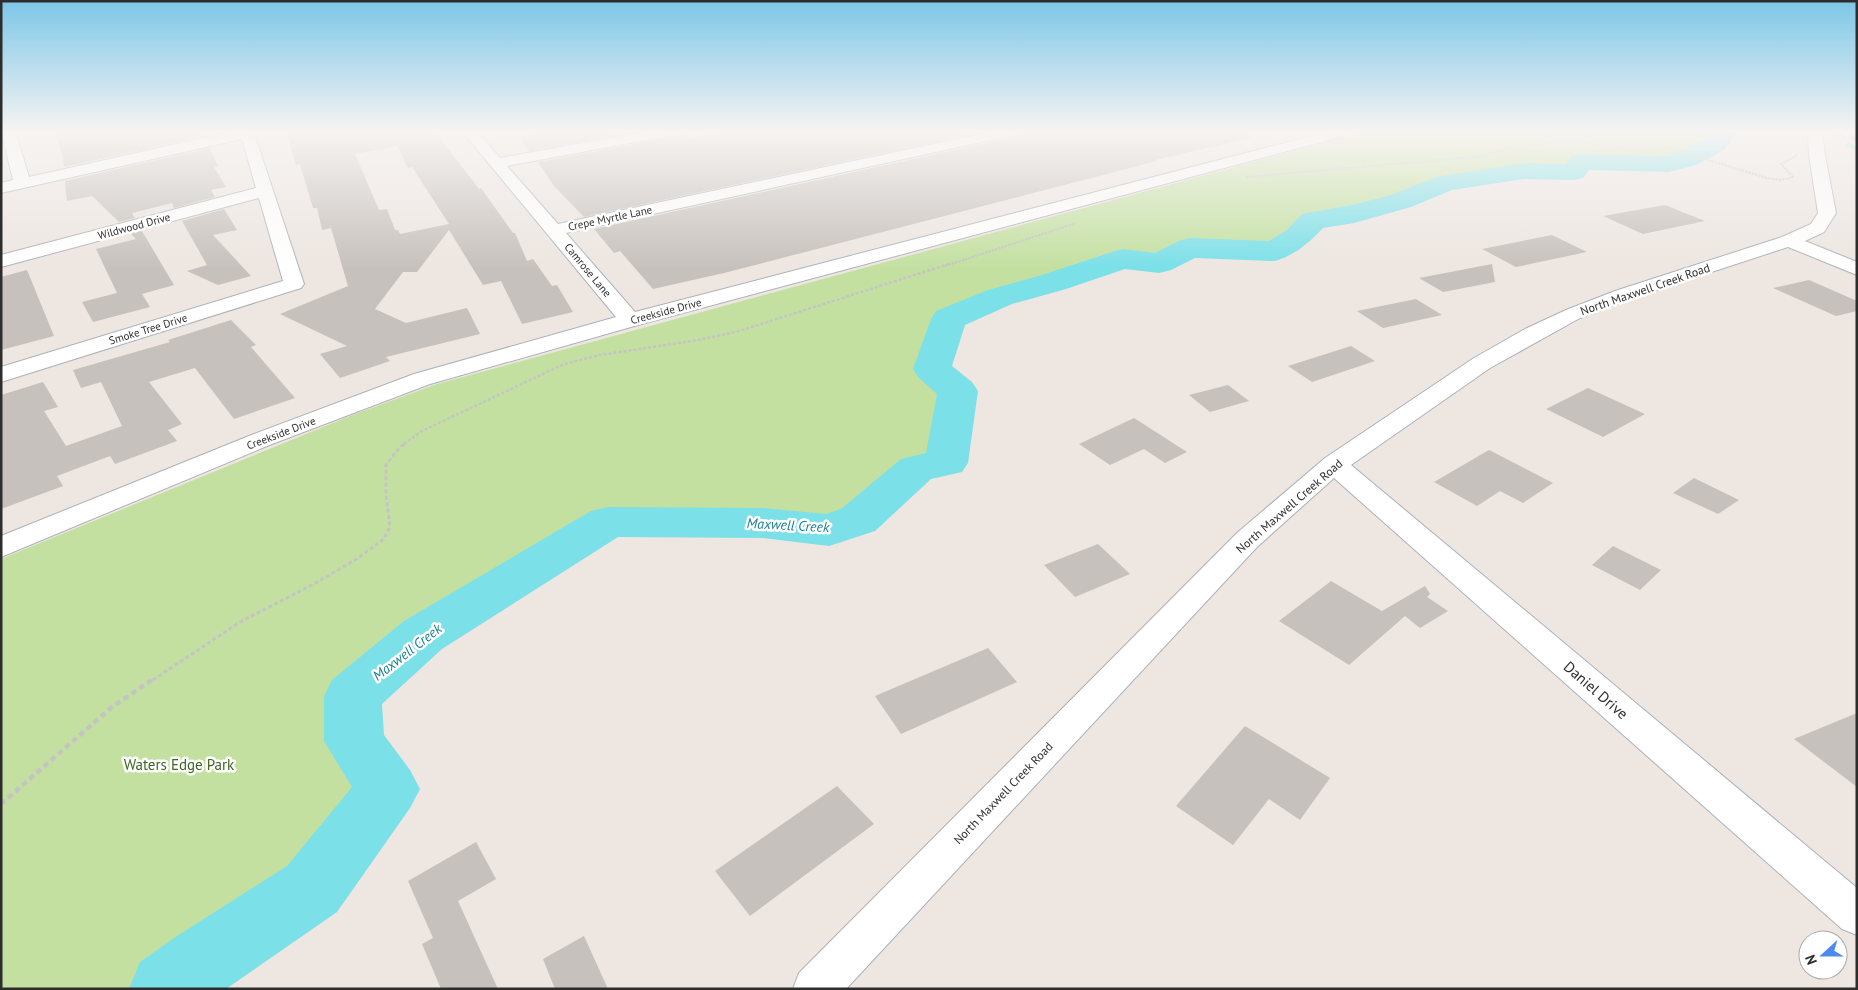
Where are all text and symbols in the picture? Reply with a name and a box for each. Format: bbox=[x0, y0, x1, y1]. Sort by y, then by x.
street label: Crepe Myrtle Lane bbox=[567, 202, 654, 234]
street label: Wildwood Drive bbox=[96, 209, 172, 242]
street label: Camrose Lane bbox=[561, 240, 615, 300]
street label: North Maxwell Creek Road bbox=[1578, 260, 1712, 318]
street label: Creekside Drive bbox=[629, 295, 703, 327]
street label: Smoke Tree Drive bbox=[107, 310, 189, 348]
street label: Creekside Drive bbox=[244, 413, 318, 453]
street label: North Maxwell Creek Road bbox=[1233, 456, 1345, 556]
water label: Maxwell Creek bbox=[746, 514, 830, 536]
water label: Maxwell Creek bbox=[369, 619, 446, 684]
street label: Daniel Drive bbox=[1560, 657, 1632, 723]
street label: North Maxwell Creek Road bbox=[950, 739, 1056, 847]
park label: Waters Edge Park bbox=[124, 755, 235, 774]
north arrow bbox=[1798, 930, 1848, 980]
text: N bbox=[1801, 952, 1821, 967]

